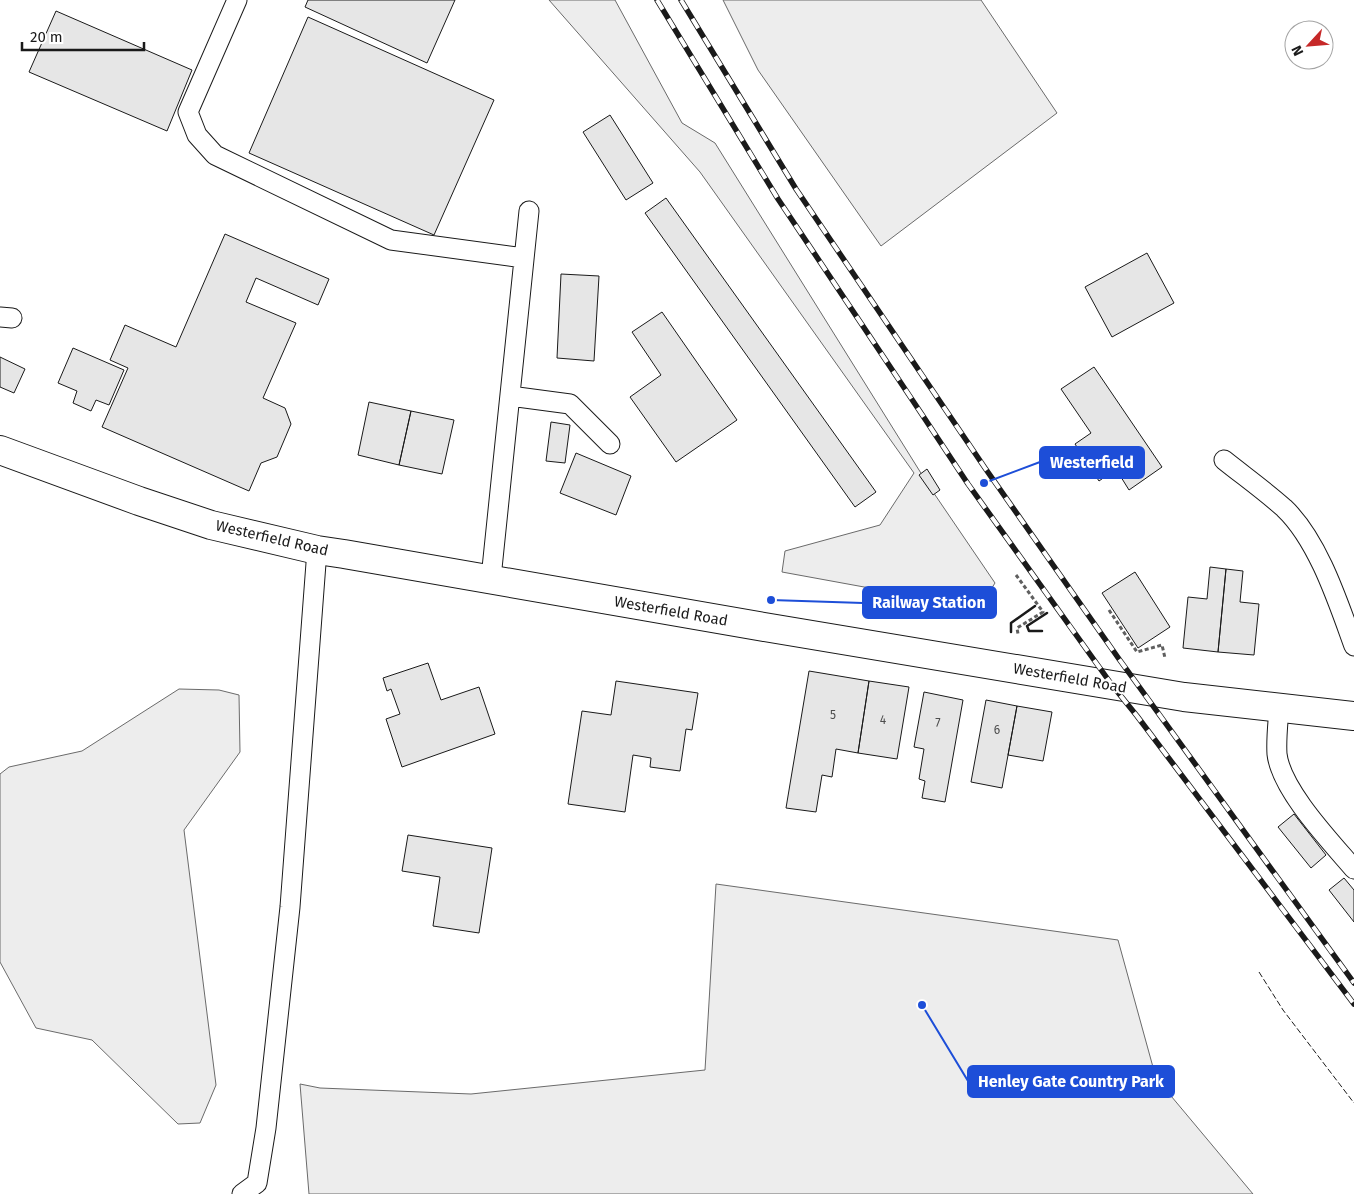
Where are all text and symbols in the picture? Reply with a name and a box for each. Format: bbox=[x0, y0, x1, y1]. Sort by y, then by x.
scale bar bbox=[22, 20, 145, 52]
north arrow bbox=[1284, 20, 1334, 70]
text: 20 m bbox=[30, 28, 63, 46]
text: N bbox=[1288, 43, 1307, 58]
callout: Westerfield bbox=[1040, 447, 1144, 478]
text: Westerfield bbox=[1050, 453, 1134, 472]
street label: Westerfield Road bbox=[214, 516, 330, 560]
callout: Railway Station bbox=[863, 587, 996, 618]
street label: Westerfield Road bbox=[613, 592, 729, 630]
text: Railway Station bbox=[872, 593, 986, 612]
street label: Westerfield Road bbox=[1012, 659, 1128, 697]
house number: 5 bbox=[830, 708, 836, 722]
house number: 4 bbox=[880, 713, 887, 727]
house number: 7 bbox=[935, 716, 941, 730]
house number: 6 bbox=[994, 723, 1000, 737]
callout: Henley Gate Country Park bbox=[968, 1066, 1174, 1097]
text: Henley Gate Country Park bbox=[978, 1072, 1164, 1091]

